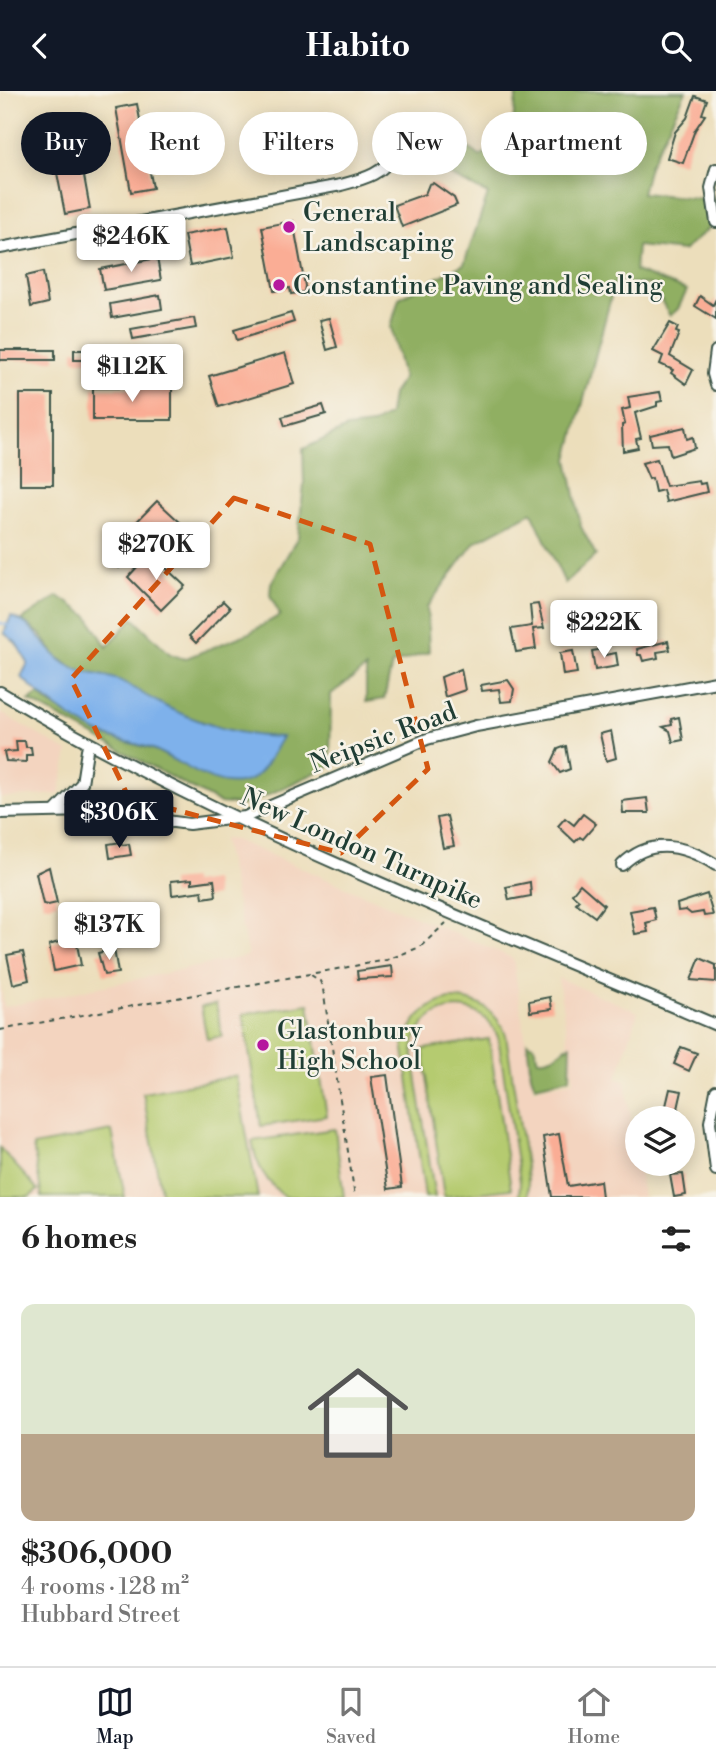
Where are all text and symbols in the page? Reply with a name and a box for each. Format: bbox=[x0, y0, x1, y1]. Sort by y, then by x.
text: Habito bbox=[306, 26, 410, 66]
icon: back bbox=[21, 27, 59, 65]
icon: search bbox=[657, 27, 695, 65]
chip: Buy bbox=[21, 112, 111, 175]
chip: Rent bbox=[125, 112, 225, 175]
chip: Filters bbox=[239, 112, 358, 175]
chip: New bbox=[372, 112, 467, 175]
chip: Apartment bbox=[481, 112, 647, 175]
place label: General Landscaping bbox=[303, 197, 454, 259]
pin: $246K bbox=[82, 215, 180, 274]
marker: General Landscaping bbox=[281, 219, 297, 235]
text: $246K bbox=[93, 223, 169, 251]
place label: Constantine Paving and Sealing bbox=[293, 270, 664, 302]
marker: Constantine Paving and Sealing bbox=[271, 277, 287, 293]
pin: $112K bbox=[83, 345, 181, 404]
text: $112K bbox=[97, 353, 167, 381]
pin: $270K bbox=[107, 523, 205, 582]
text: $270K bbox=[118, 531, 194, 559]
pin: $222K bbox=[555, 601, 653, 660]
text: $222K bbox=[566, 609, 642, 637]
street label: Neipsic Road bbox=[305, 695, 461, 781]
street label: New London Turnpike bbox=[236, 781, 487, 917]
pin: $306K bbox=[70, 791, 168, 850]
text: $306K bbox=[80, 799, 158, 827]
pin: $137K bbox=[60, 903, 158, 962]
text: $137K bbox=[74, 911, 144, 939]
place label: Glastonbury High School bbox=[277, 1015, 422, 1077]
marker: Glastonbury High School bbox=[255, 1037, 271, 1053]
map controls bbox=[625, 1106, 695, 1176]
button: layers bbox=[625, 1106, 695, 1176]
text: 6 homes bbox=[21, 1220, 137, 1258]
icon: filters bbox=[657, 1220, 695, 1258]
icon: home bbox=[295, 1350, 421, 1476]
text: $306,000 bbox=[21, 1535, 172, 1573]
text: 4 rooms · 128 m² bbox=[21, 1573, 189, 1601]
text: Hubbard Street bbox=[21, 1601, 180, 1629]
tab: Map bbox=[96, 1683, 134, 1749]
tab: Saved bbox=[326, 1683, 376, 1749]
tab: Home bbox=[568, 1683, 620, 1749]

